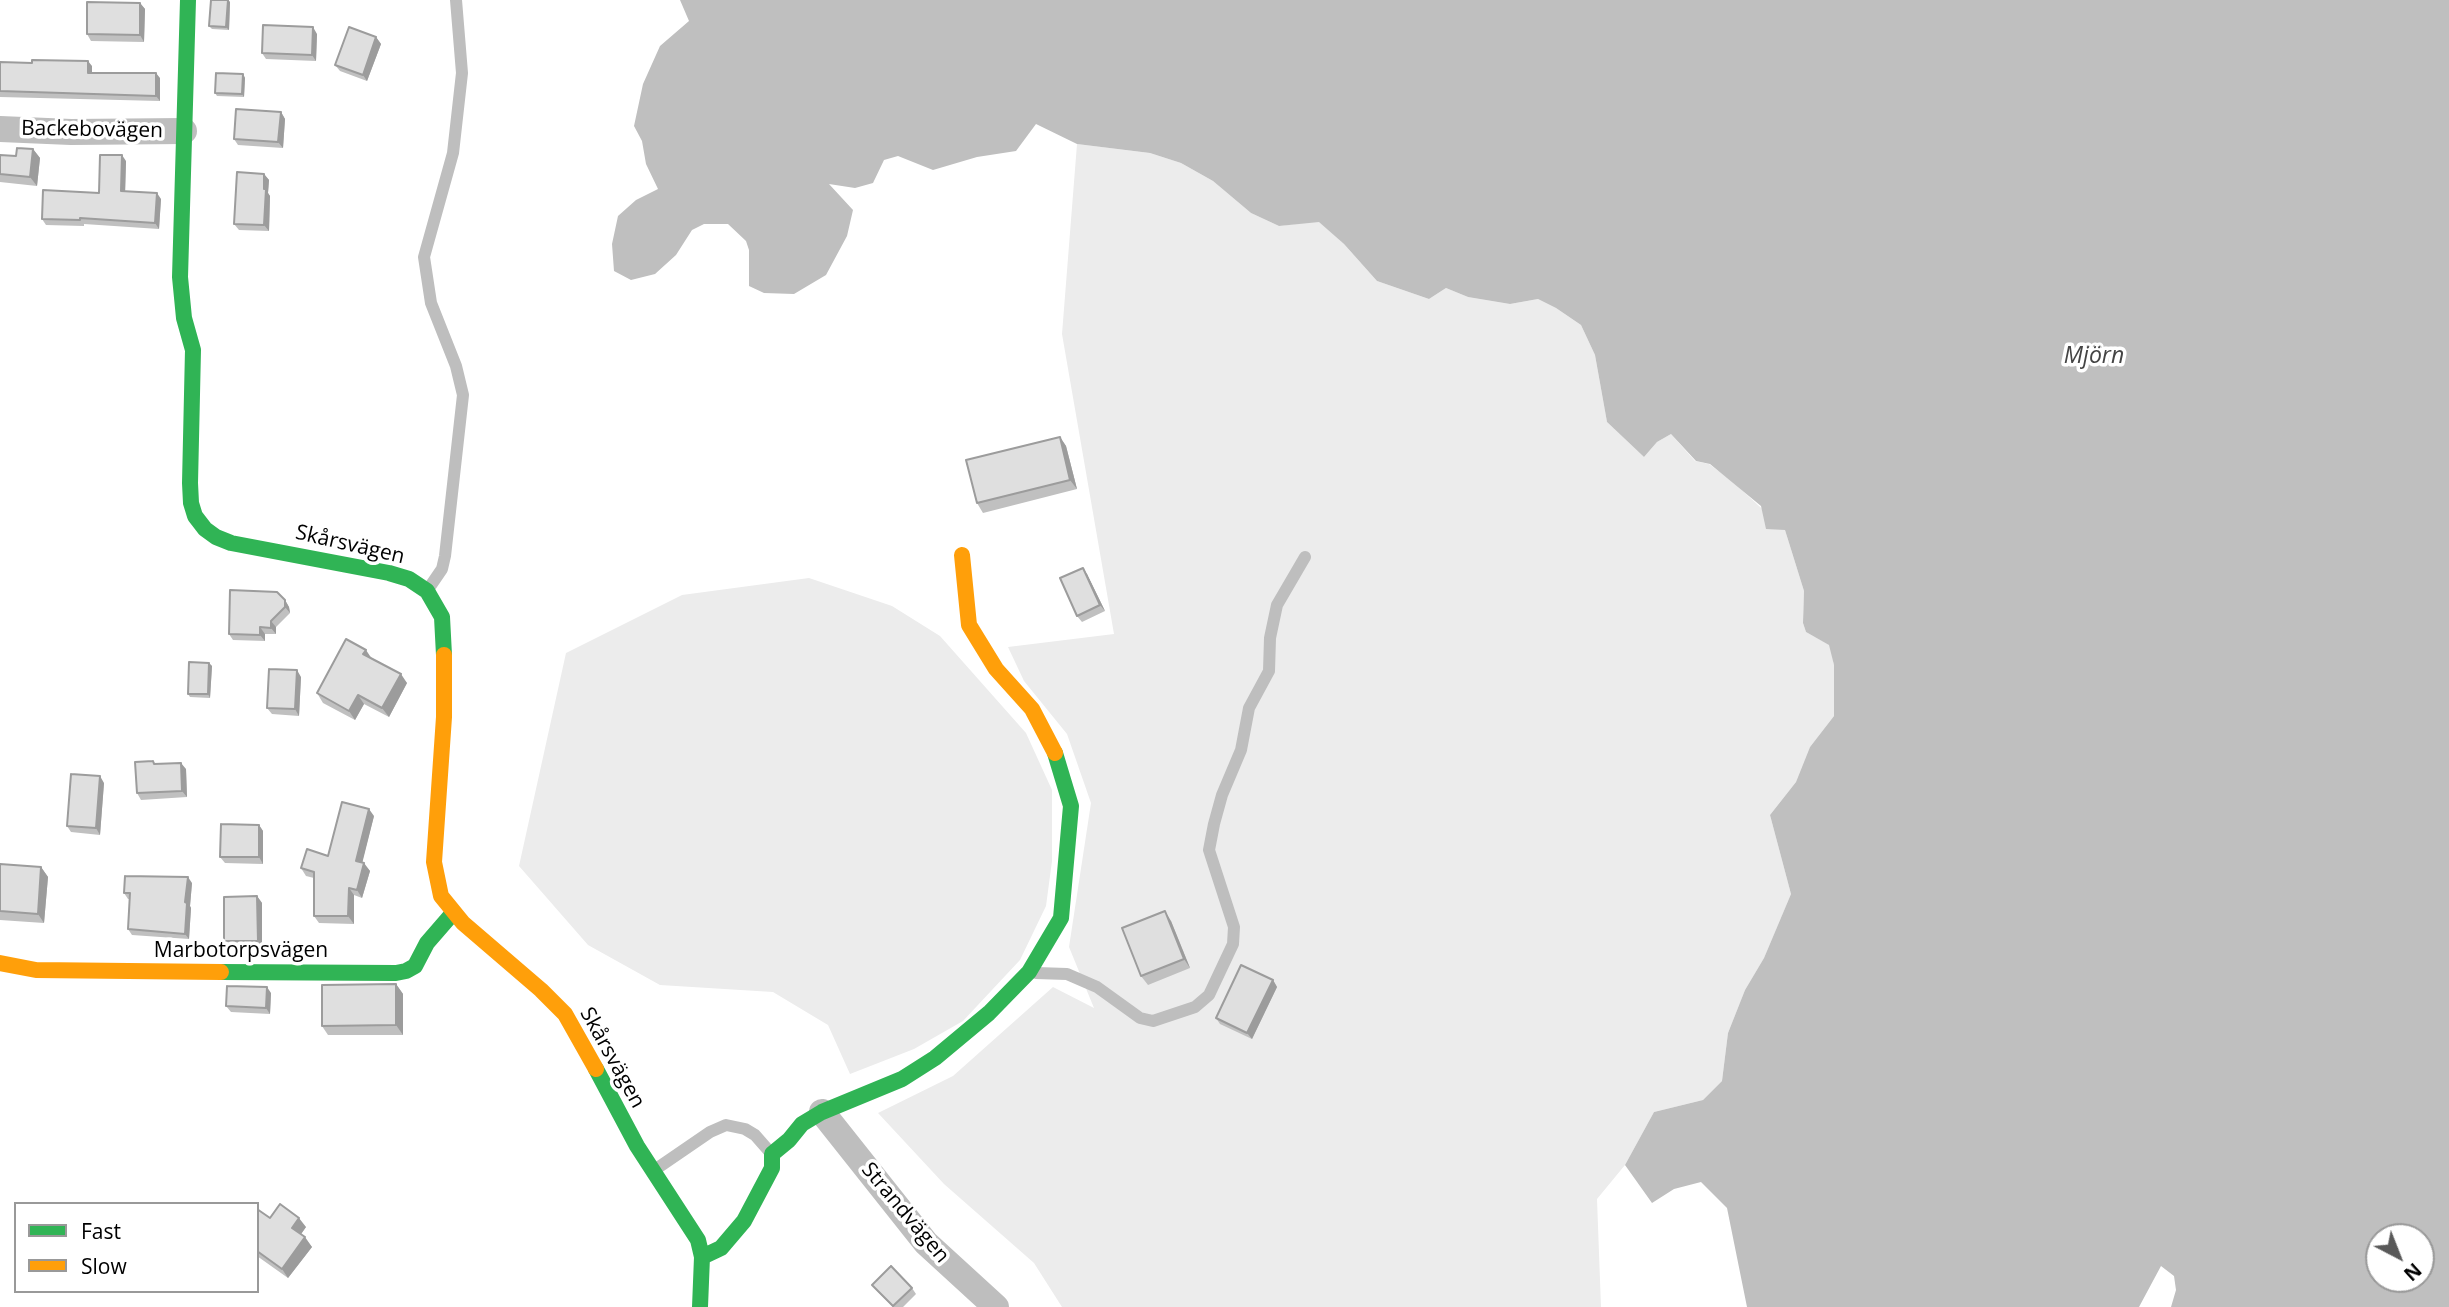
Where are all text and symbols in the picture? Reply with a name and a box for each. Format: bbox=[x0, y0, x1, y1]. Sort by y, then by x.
street label: Backebovägen bbox=[21, 116, 163, 144]
water label: Mjörn bbox=[2064, 342, 2124, 370]
street label: Skårsvägen bbox=[293, 520, 407, 570]
street label: Marbotorpsvägen bbox=[154, 938, 328, 964]
street label: Skårsvägen bbox=[574, 1003, 650, 1113]
street label: Strandvägen bbox=[856, 1158, 954, 1268]
legend bbox=[14, 1202, 259, 1293]
text: Fast bbox=[81, 1217, 121, 1245]
north arrow bbox=[2365, 1223, 2435, 1293]
text: Slow bbox=[81, 1252, 127, 1280]
text: N bbox=[2398, 1257, 2427, 1287]

